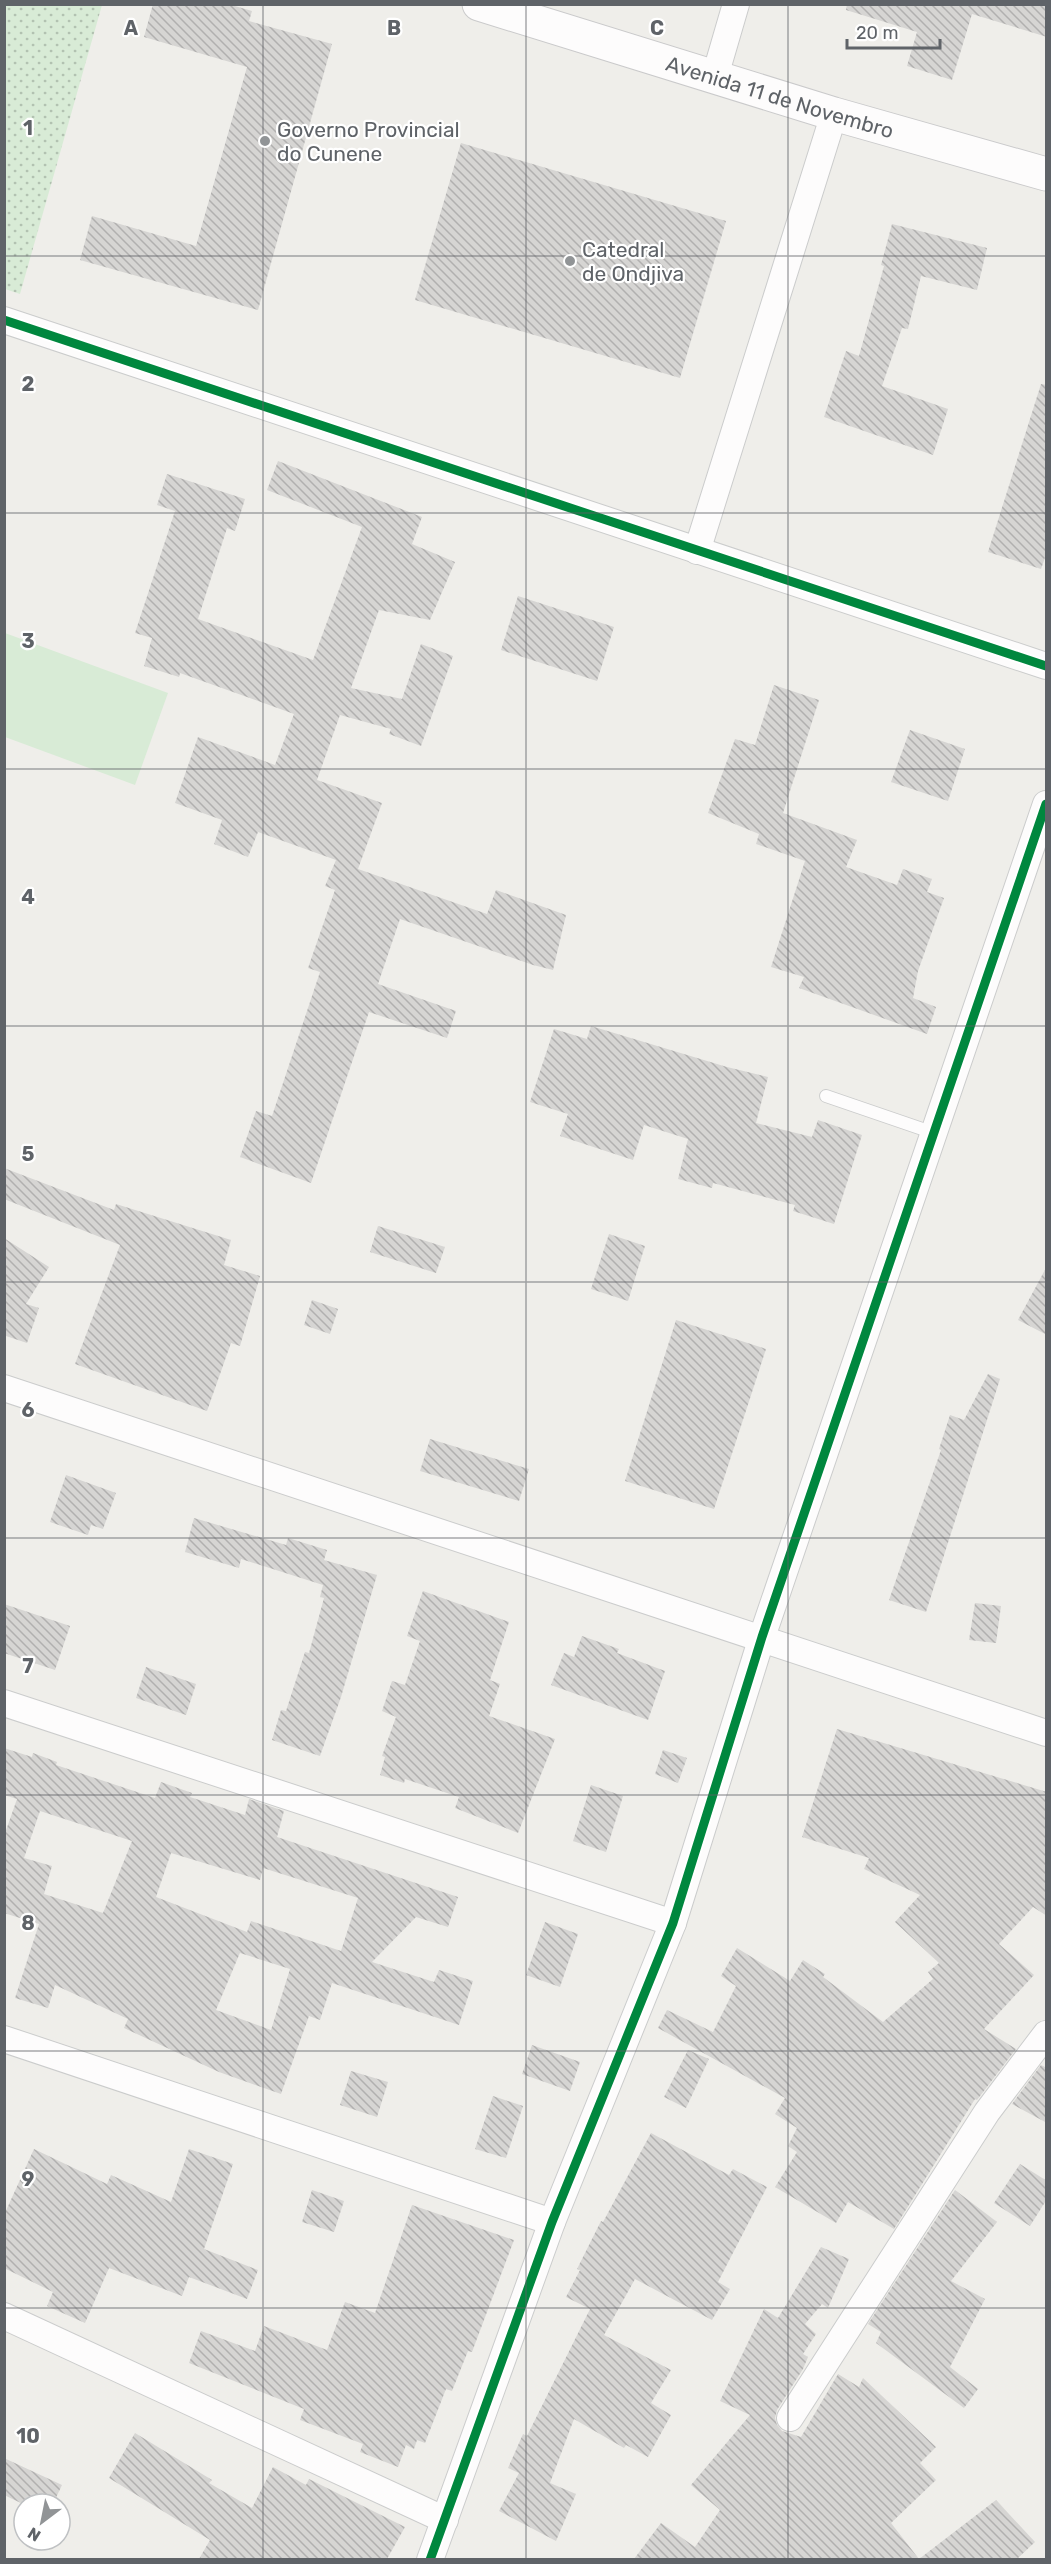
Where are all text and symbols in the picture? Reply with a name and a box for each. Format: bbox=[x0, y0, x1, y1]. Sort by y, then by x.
scale bar bbox=[847, 12, 940, 50]
text: A bbox=[124, 16, 139, 40]
text: B bbox=[387, 16, 401, 40]
text: C bbox=[650, 16, 664, 40]
text: 20 m bbox=[856, 22, 898, 44]
street label: Avenida 11 de Novembro bbox=[663, 50, 897, 143]
text: 1 bbox=[23, 116, 33, 140]
place label: Governo Provincial do Cunene bbox=[277, 117, 460, 166]
marker: Governo Provincial do Cunene bbox=[258, 134, 272, 148]
place label: Catedral de Ondjiva bbox=[582, 237, 684, 286]
marker: Catedral de Ondjiva bbox=[563, 254, 577, 268]
text: 2 bbox=[22, 372, 35, 396]
text: 3 bbox=[21, 629, 35, 653]
text: 4 bbox=[21, 885, 35, 909]
text: 5 bbox=[22, 1142, 35, 1166]
text: 6 bbox=[21, 1398, 35, 1422]
text: 7 bbox=[22, 1654, 34, 1678]
text: 8 bbox=[21, 1911, 35, 1935]
text: 9 bbox=[22, 2167, 35, 2191]
text: 10 bbox=[16, 2424, 40, 2448]
north arrow bbox=[12, 2492, 72, 2552]
text: N bbox=[24, 2523, 44, 2545]

